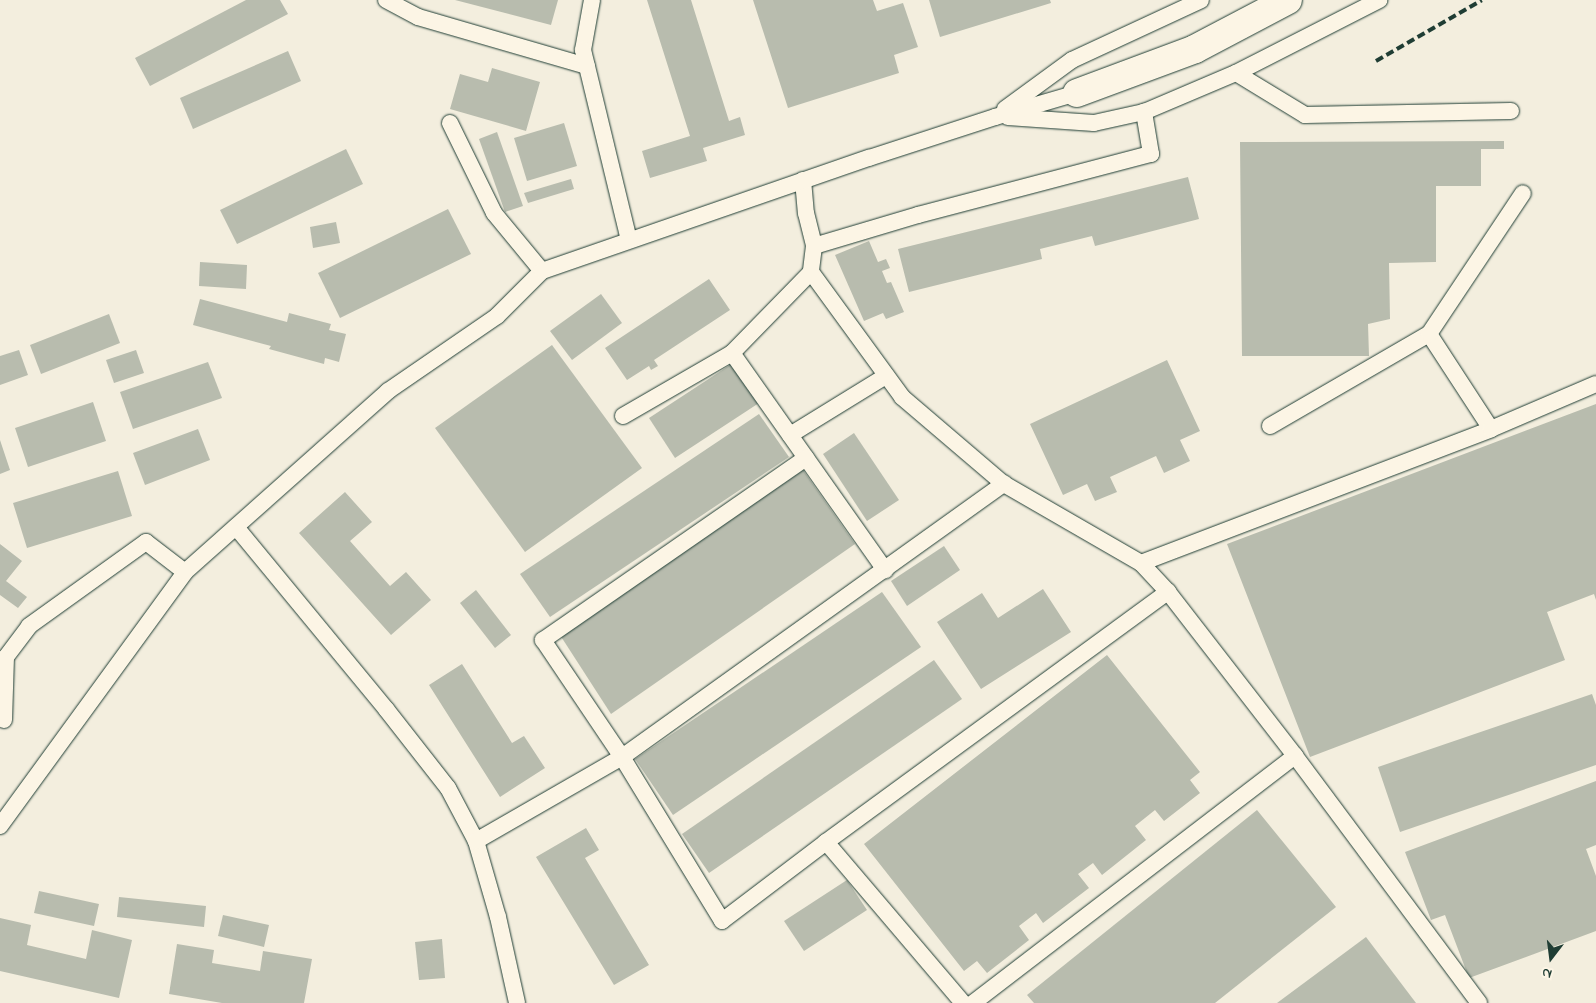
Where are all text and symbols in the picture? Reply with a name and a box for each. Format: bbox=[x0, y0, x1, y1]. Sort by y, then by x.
north arrow bbox=[1526, 933, 1576, 983]
text: N bbox=[1540, 962, 1554, 984]

